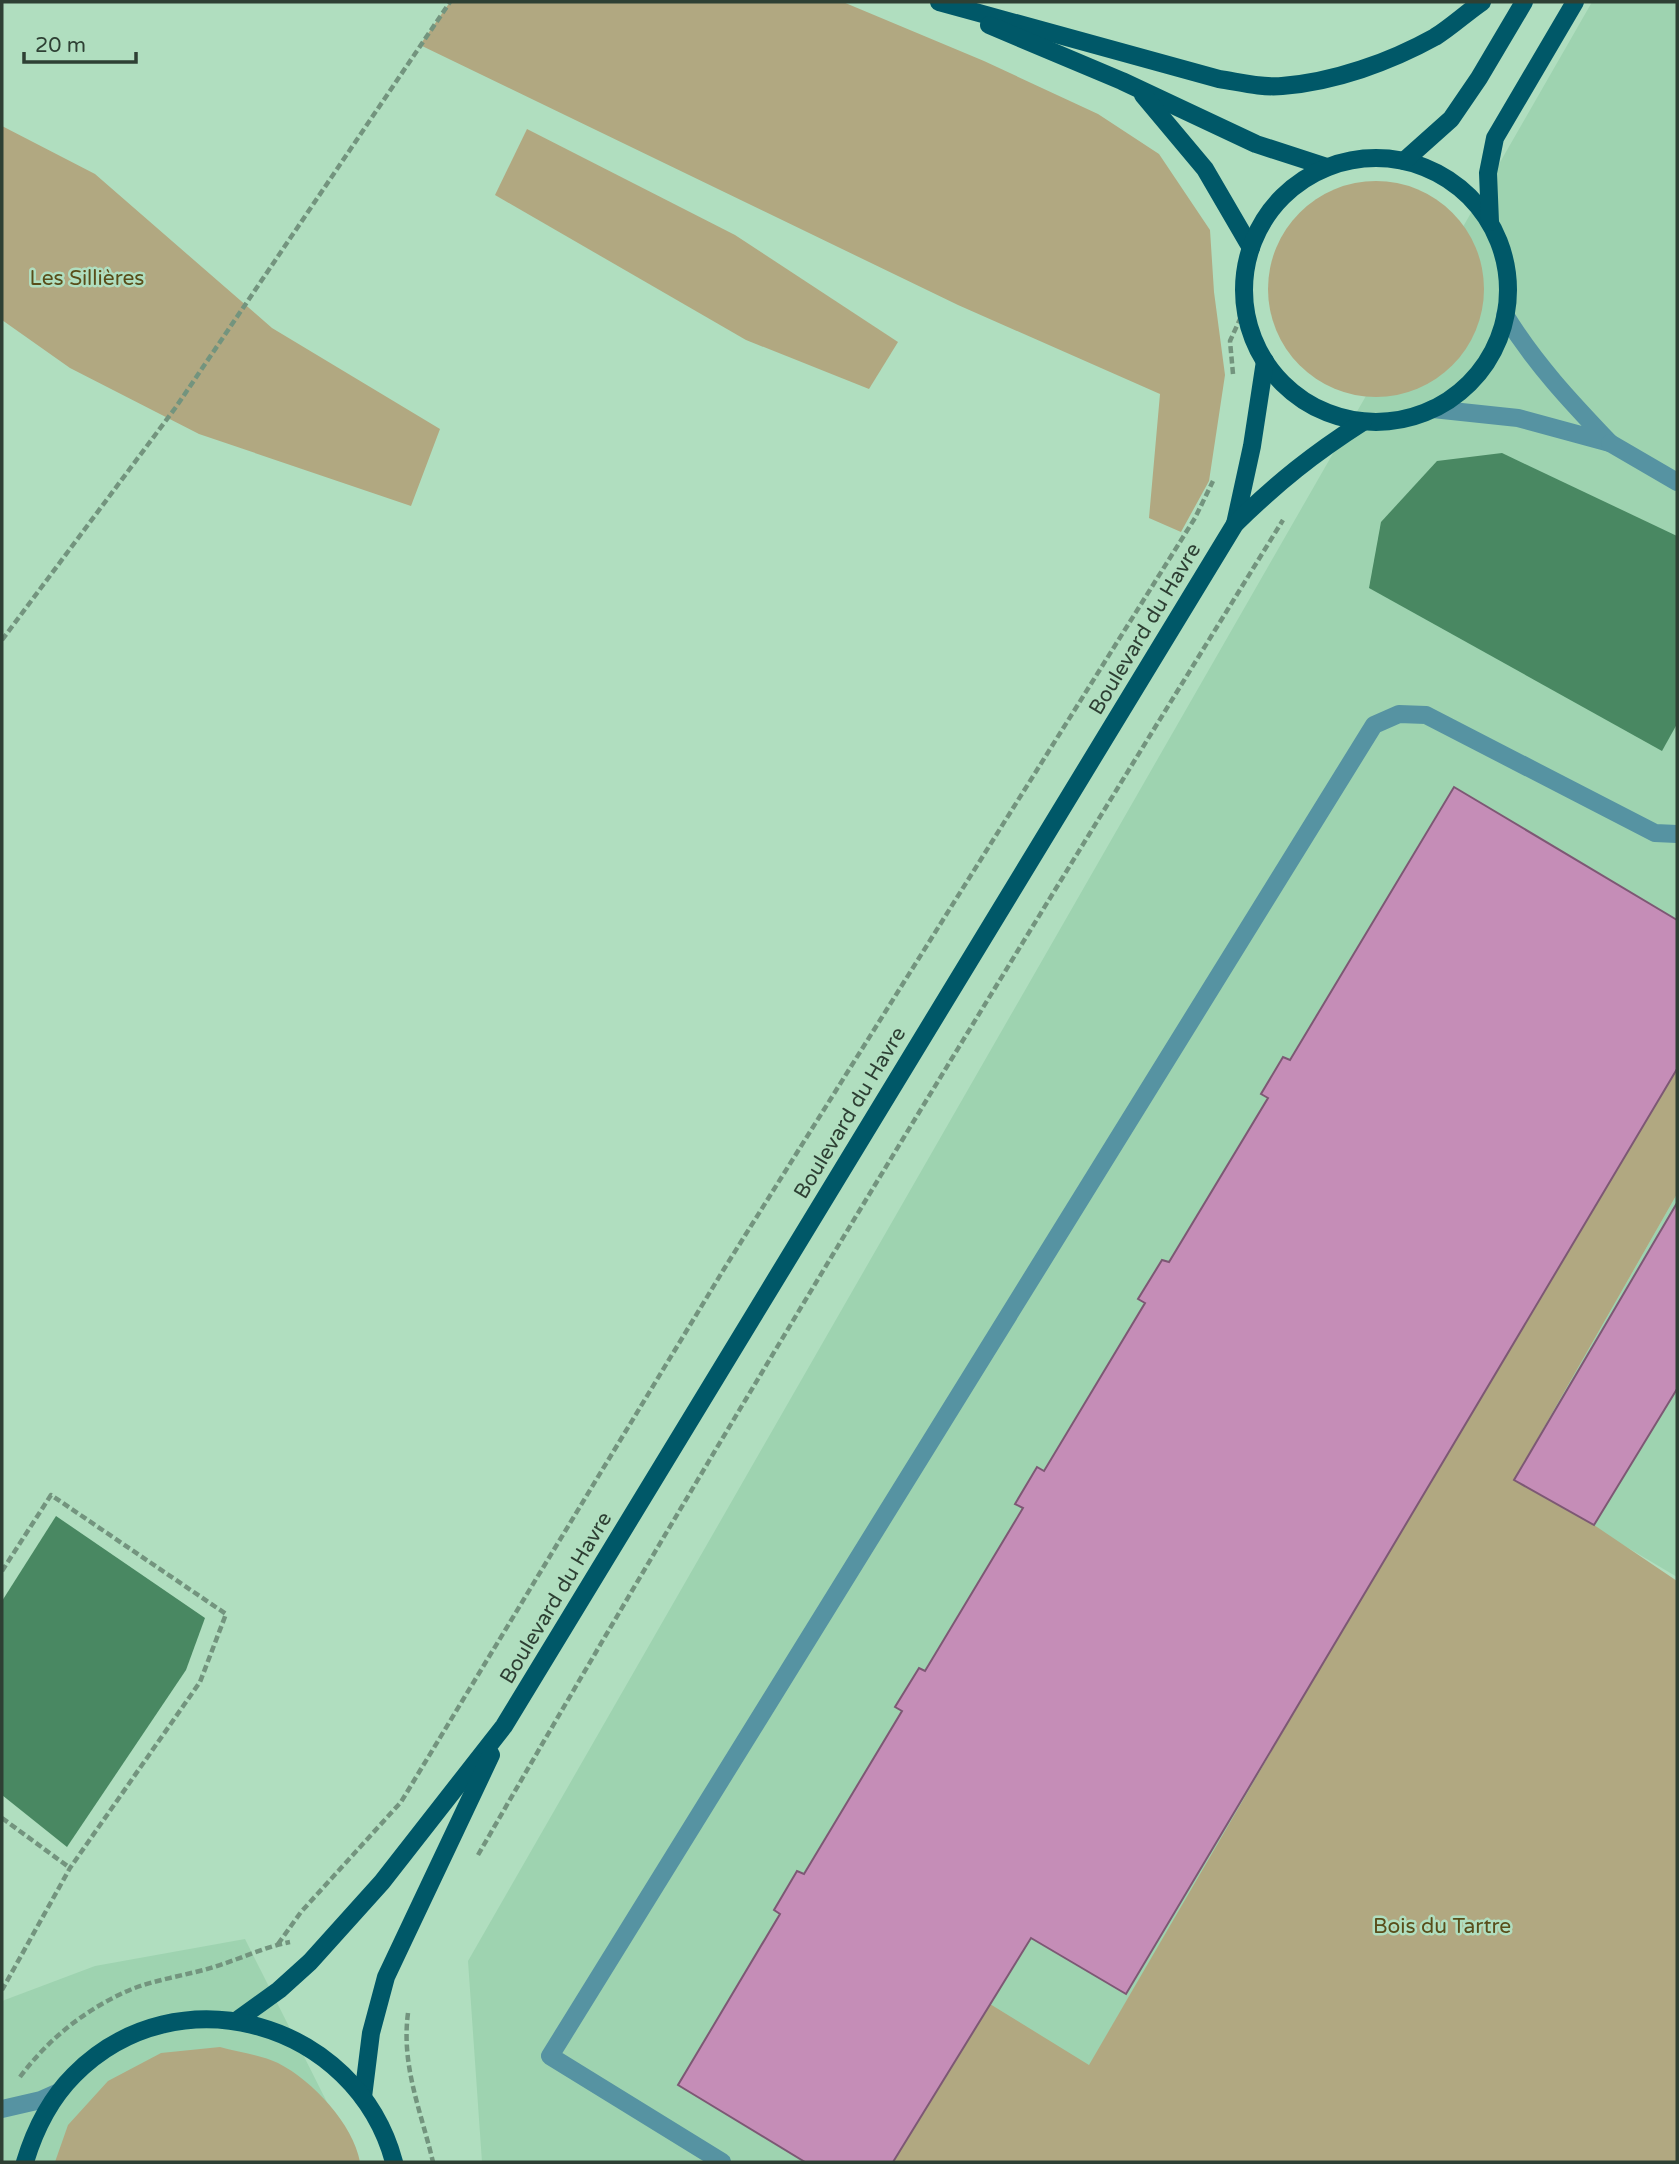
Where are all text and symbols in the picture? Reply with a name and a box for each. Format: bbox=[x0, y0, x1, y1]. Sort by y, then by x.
scale bar bbox=[24, 21, 136, 65]
text: 20 m bbox=[35, 33, 86, 58]
park label: Les Sillières bbox=[30, 266, 144, 291]
street label: Boulevard du Havre bbox=[1084, 538, 1206, 719]
street label: Boulevard du Havre bbox=[789, 1022, 911, 1203]
street label: Boulevard du Havre bbox=[495, 1507, 617, 1688]
park label: Bois du Tartre bbox=[1373, 1914, 1511, 1939]

